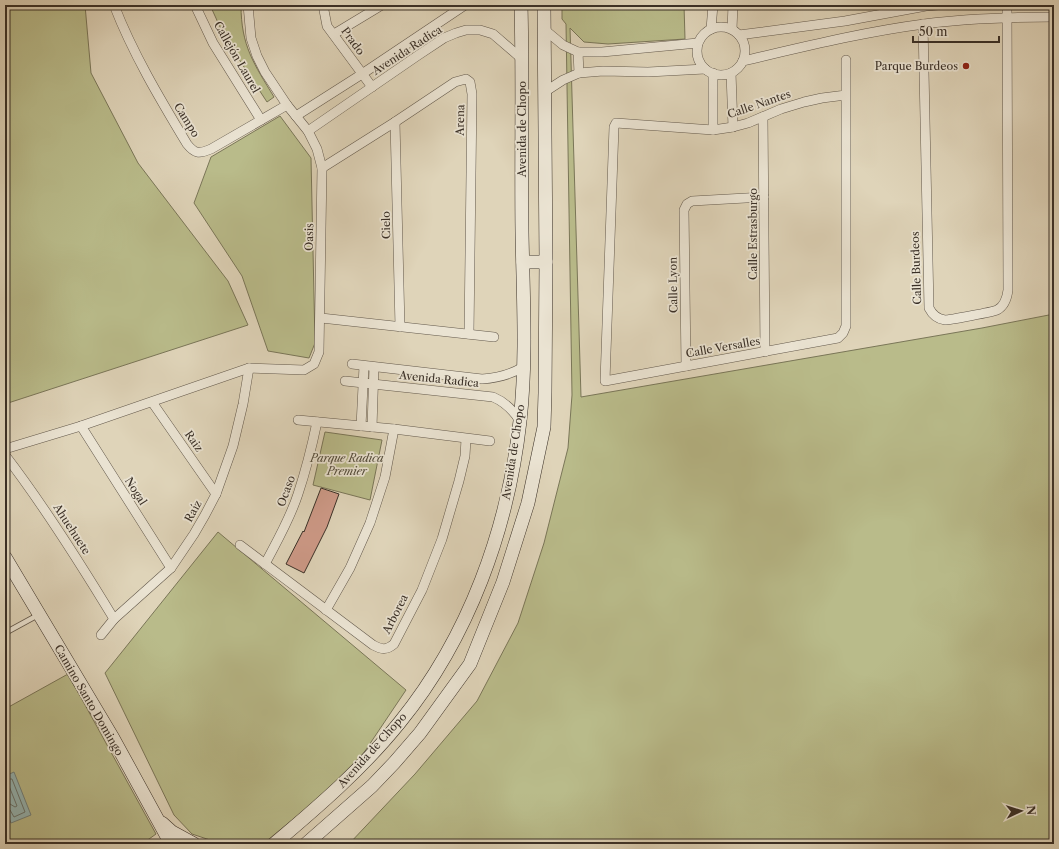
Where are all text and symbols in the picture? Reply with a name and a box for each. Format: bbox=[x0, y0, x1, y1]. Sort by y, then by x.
scale bar bbox=[913, 18, 999, 44]
street label: Callejón Laurel bbox=[211, 19, 264, 96]
street label: Avenida Radica bbox=[369, 22, 445, 78]
street label: Prado bbox=[338, 24, 368, 58]
text: 50 m bbox=[919, 24, 948, 39]
place label: Parque Burdeos bbox=[875, 59, 958, 73]
marker: Parque Burdeos bbox=[961, 61, 971, 71]
street label: Avenida de Chopo bbox=[515, 81, 529, 178]
street label: Calle Nantes bbox=[725, 87, 793, 121]
street label: Campo bbox=[171, 100, 203, 140]
street label: Arena bbox=[453, 104, 467, 137]
street label: Calle Estrasburgo bbox=[746, 188, 760, 280]
street label: Cielo bbox=[379, 211, 393, 239]
street label: Oasis bbox=[302, 223, 316, 251]
street label: Calle Burdeos bbox=[908, 231, 924, 305]
street label: Calle Lyon bbox=[666, 257, 680, 313]
street label: Calle Versalles bbox=[685, 334, 762, 360]
street label: Avenida Radica bbox=[397, 368, 480, 390]
street label: Avenida de Chopo bbox=[498, 403, 527, 502]
street label: Raiz bbox=[182, 428, 206, 455]
park label: Parque Radica Premier bbox=[309, 451, 384, 478]
street label: Ocaso bbox=[274, 473, 298, 509]
street label: Nogal bbox=[122, 474, 150, 508]
street label: Raíz bbox=[181, 497, 205, 524]
street label: Ahuehuete bbox=[50, 500, 94, 557]
street label: Arborea bbox=[379, 592, 411, 637]
street label: Camino Santo Domingo bbox=[51, 642, 127, 758]
street label: Avenida de Chopo bbox=[334, 709, 410, 791]
north arrow bbox=[1001, 791, 1041, 831]
text: N bbox=[1024, 805, 1038, 816]

